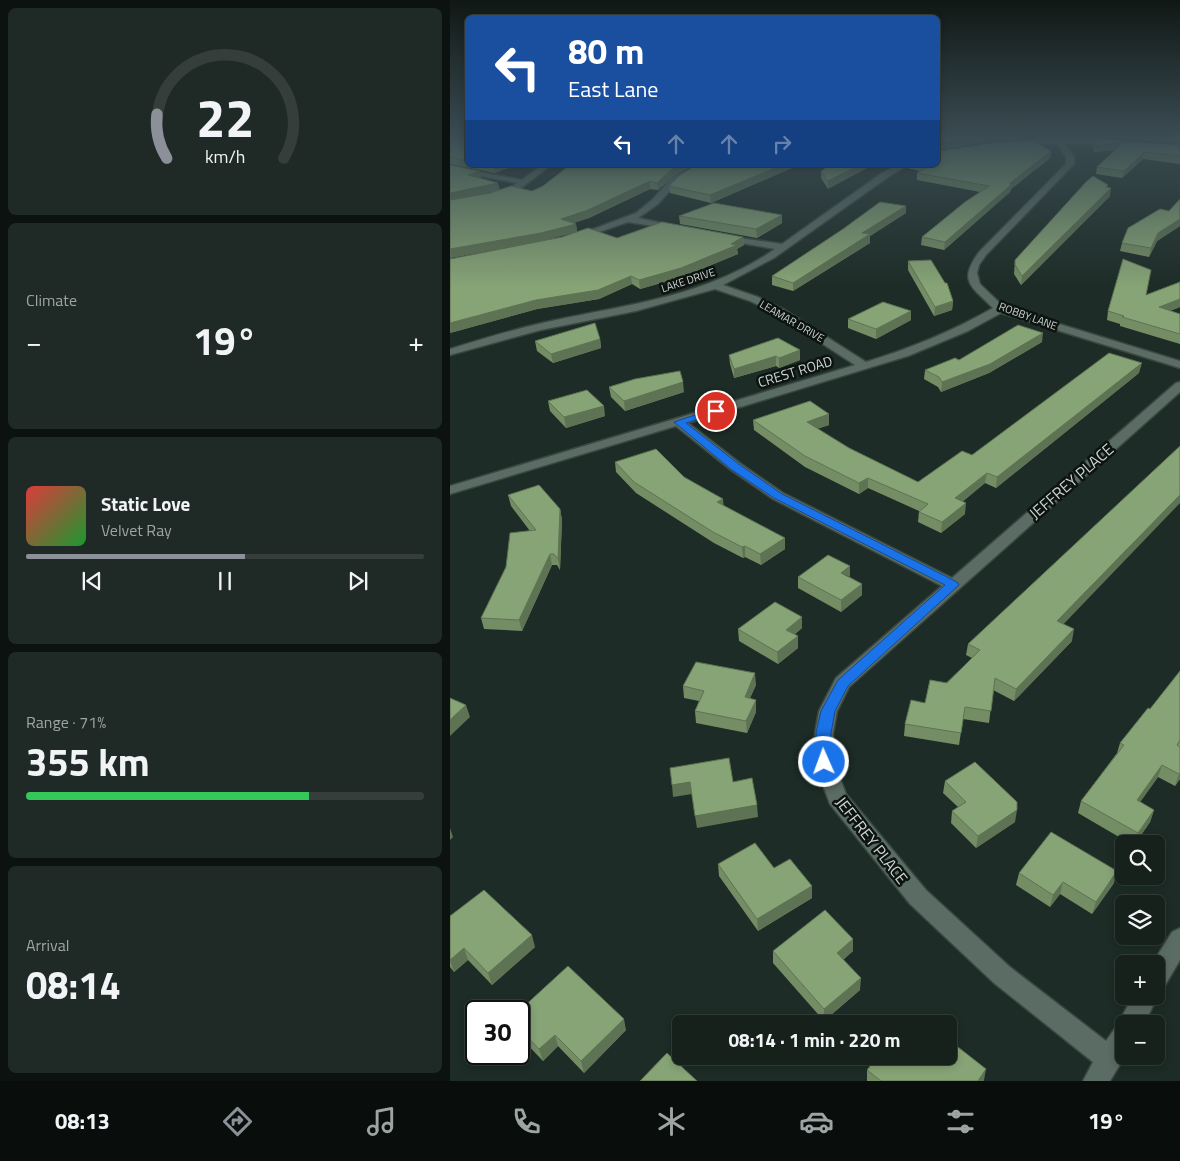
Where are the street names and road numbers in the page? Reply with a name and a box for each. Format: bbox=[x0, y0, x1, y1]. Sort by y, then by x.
street label: LAKE DRIVE bbox=[659, 264, 717, 296]
street label: LEAMAR DRIVE bbox=[757, 296, 827, 346]
street label: ROBBY LANE bbox=[997, 298, 1059, 334]
street label: CREST ROAD bbox=[755, 350, 835, 392]
street label: JEFFREY PLACE bbox=[1023, 437, 1119, 525]
street label: JEFFREY PLACE bbox=[830, 791, 914, 889]

